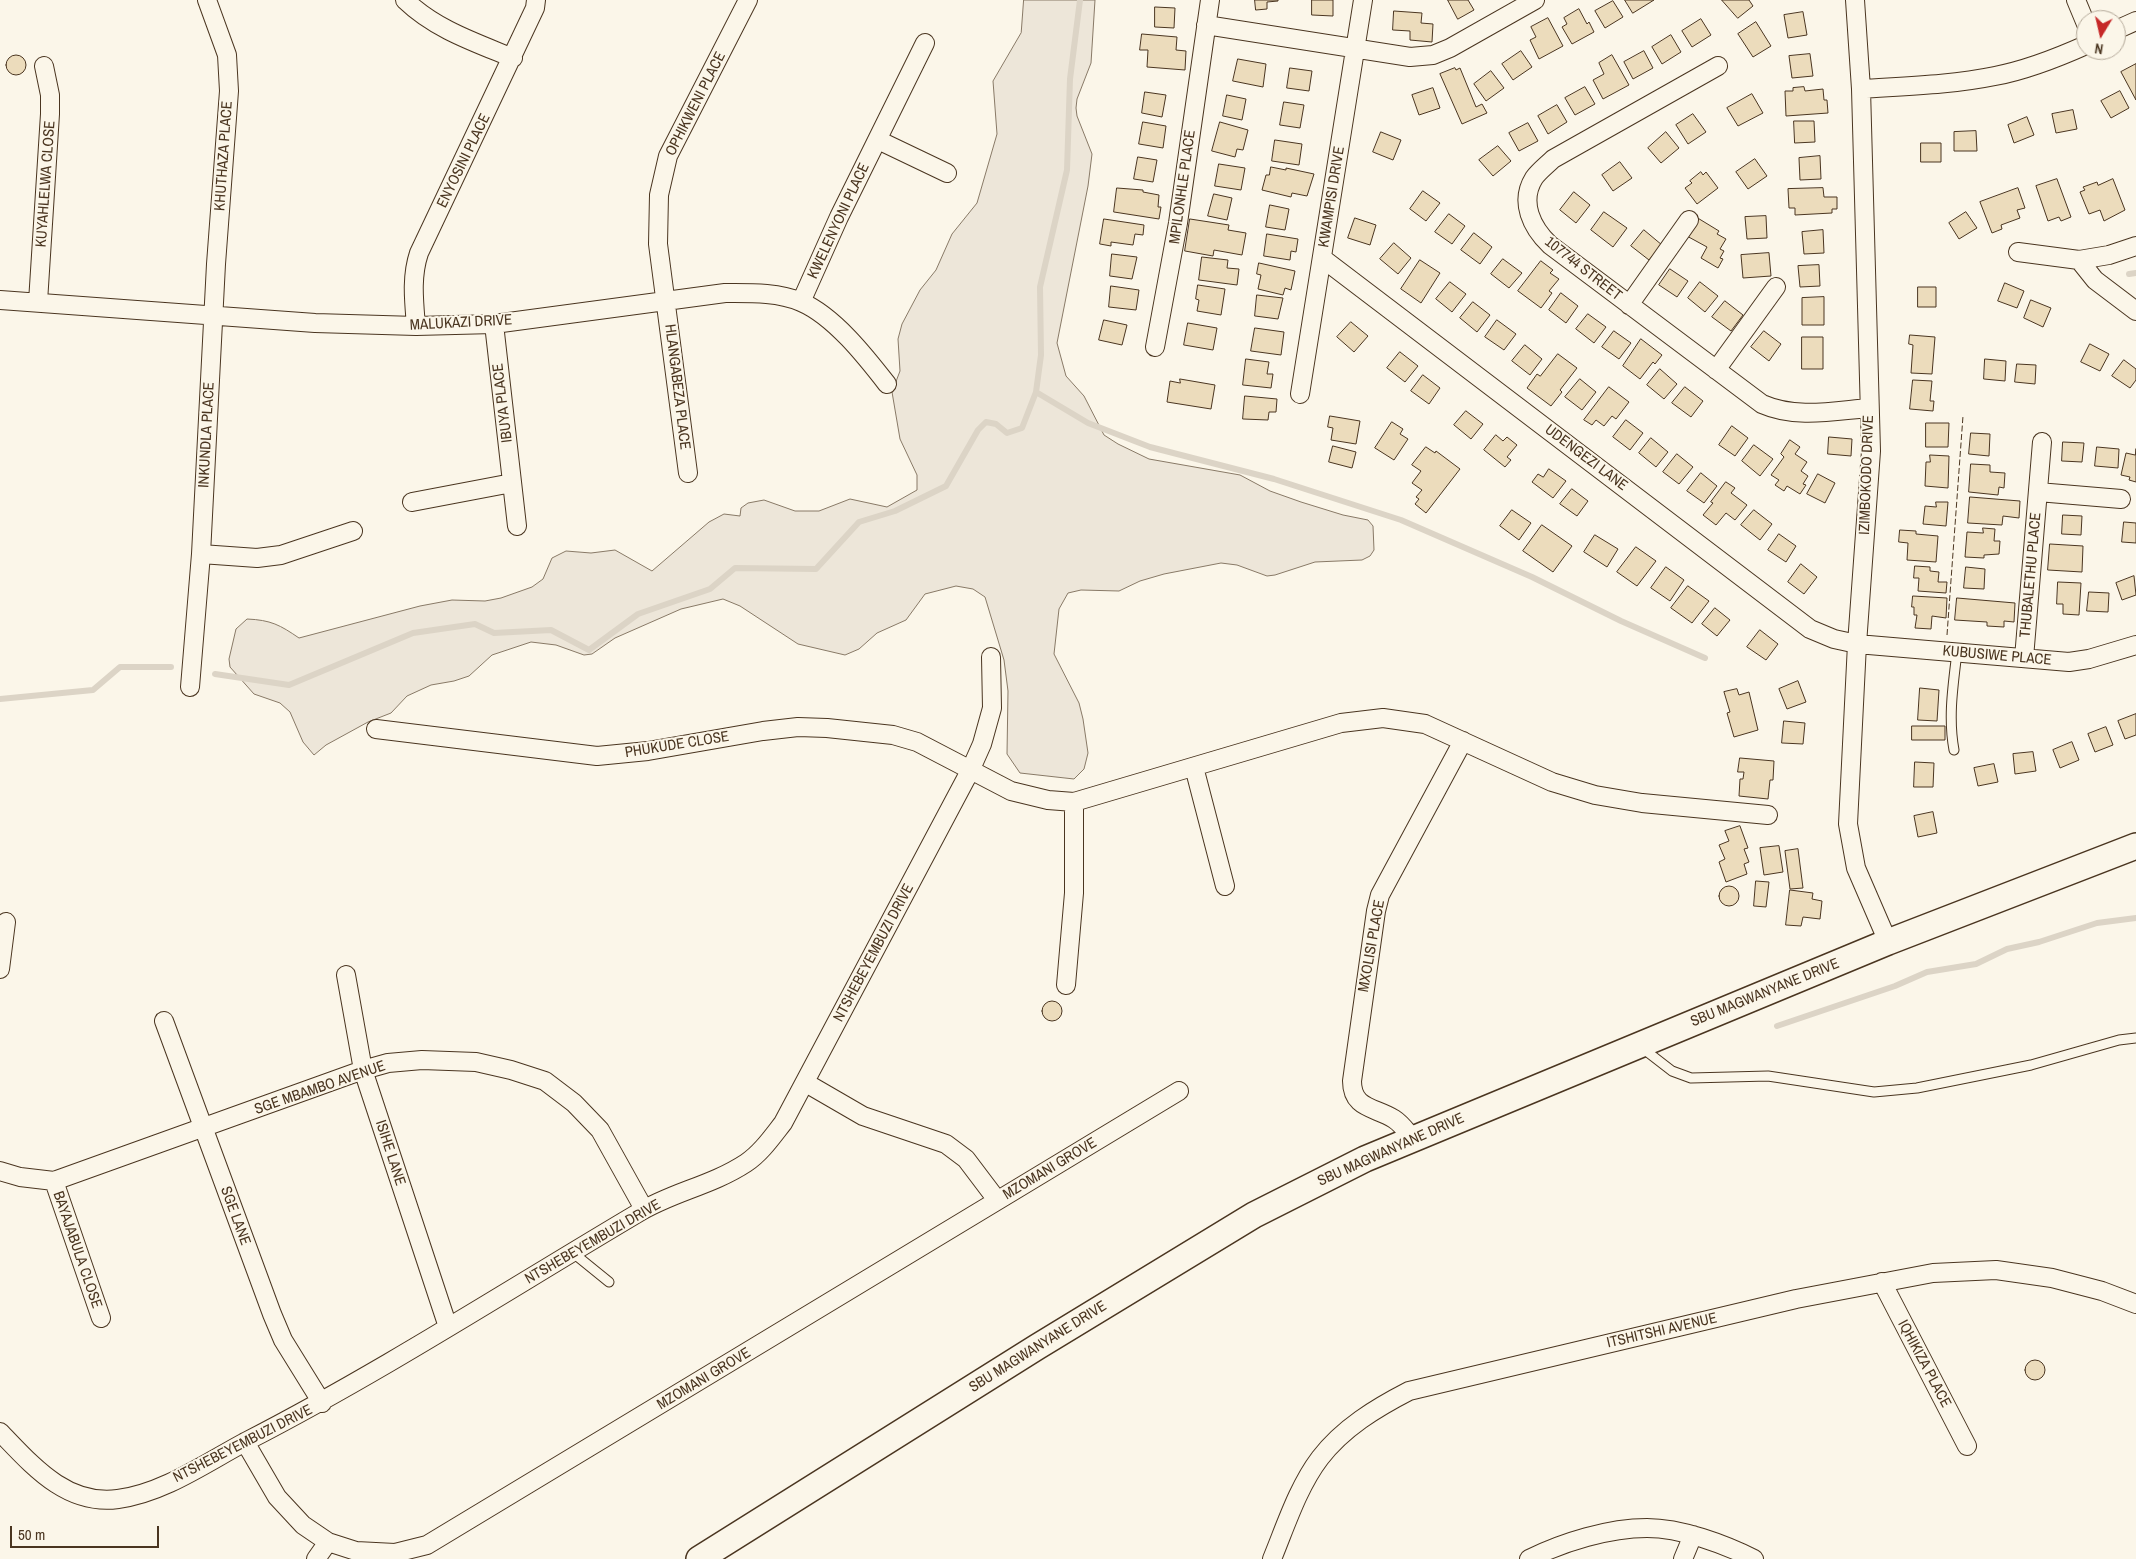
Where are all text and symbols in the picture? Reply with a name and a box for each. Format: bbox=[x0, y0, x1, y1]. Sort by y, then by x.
north arrow bbox=[2076, 10, 2126, 60]
text: N bbox=[2093, 39, 2104, 58]
street label: OPHIKWENI PLACE bbox=[662, 49, 730, 159]
street label: KHUTHAZA PLACE bbox=[211, 100, 237, 212]
street label: ENYOSINI PLACE bbox=[433, 111, 495, 211]
street label: KUYAHLELWA CLOSE bbox=[33, 120, 59, 248]
street label: MPILONHLE PLACE bbox=[1166, 129, 1200, 245]
street label: KWAMPISI DRIVE bbox=[1315, 145, 1349, 249]
street label: KWELENYONI PLACE bbox=[804, 160, 874, 282]
street label: 107744 STREET bbox=[1541, 233, 1625, 305]
street label: MALUKAZI DRIVE bbox=[409, 311, 513, 335]
street label: HLANGABEZA PLACE bbox=[660, 323, 694, 451]
street label: IBUYA PLACE bbox=[489, 362, 517, 444]
street label: INKUNDLA PLACE bbox=[195, 382, 219, 488]
street label: IZIMBOKODO DRIVE bbox=[1856, 415, 1878, 535]
street label: UDENGEZI LANE bbox=[1541, 421, 1631, 495]
street label: THUBALETHU PLACE bbox=[2017, 512, 2045, 638]
street label: KUBUSIWE PLACE bbox=[1942, 642, 2052, 670]
street label: PHUKUDE CLOSE bbox=[624, 728, 730, 762]
street label: NTSHEBEYEMBUZI DRIVE bbox=[830, 881, 918, 1025]
street label: MXOLISI PLACE bbox=[1355, 898, 1389, 994]
street label: SBU MAGWANYANE DRIVE bbox=[1688, 955, 1842, 1031]
street label: SGE MBAMBO AVENUE bbox=[252, 1057, 388, 1119]
street label: SBU MAGWANYANE DRIVE bbox=[1315, 1110, 1467, 1190]
street label: ISIHE LANE bbox=[371, 1118, 409, 1188]
street label: MZOMANI GROVE bbox=[1000, 1134, 1100, 1204]
street label: SGE LANE bbox=[216, 1184, 254, 1248]
street label: BAYAJABULA CLOSE bbox=[49, 1189, 105, 1311]
street label: NTSHEBEYEMBUZI DRIVE bbox=[522, 1196, 664, 1288]
street label: SBU MAGWANYANE DRIVE bbox=[966, 1297, 1110, 1397]
street label: ITSHITSHI AVENUE bbox=[1605, 1310, 1719, 1352]
street label: IQHIKIZA PLACE bbox=[1893, 1317, 1955, 1411]
street label: MZOMANI GROVE bbox=[654, 1344, 754, 1414]
street label: NTSHEBEYEMBUZI DRIVE bbox=[170, 1401, 316, 1487]
scale bar bbox=[12, 1516, 161, 1548]
text: 50 m bbox=[18, 1524, 45, 1545]

